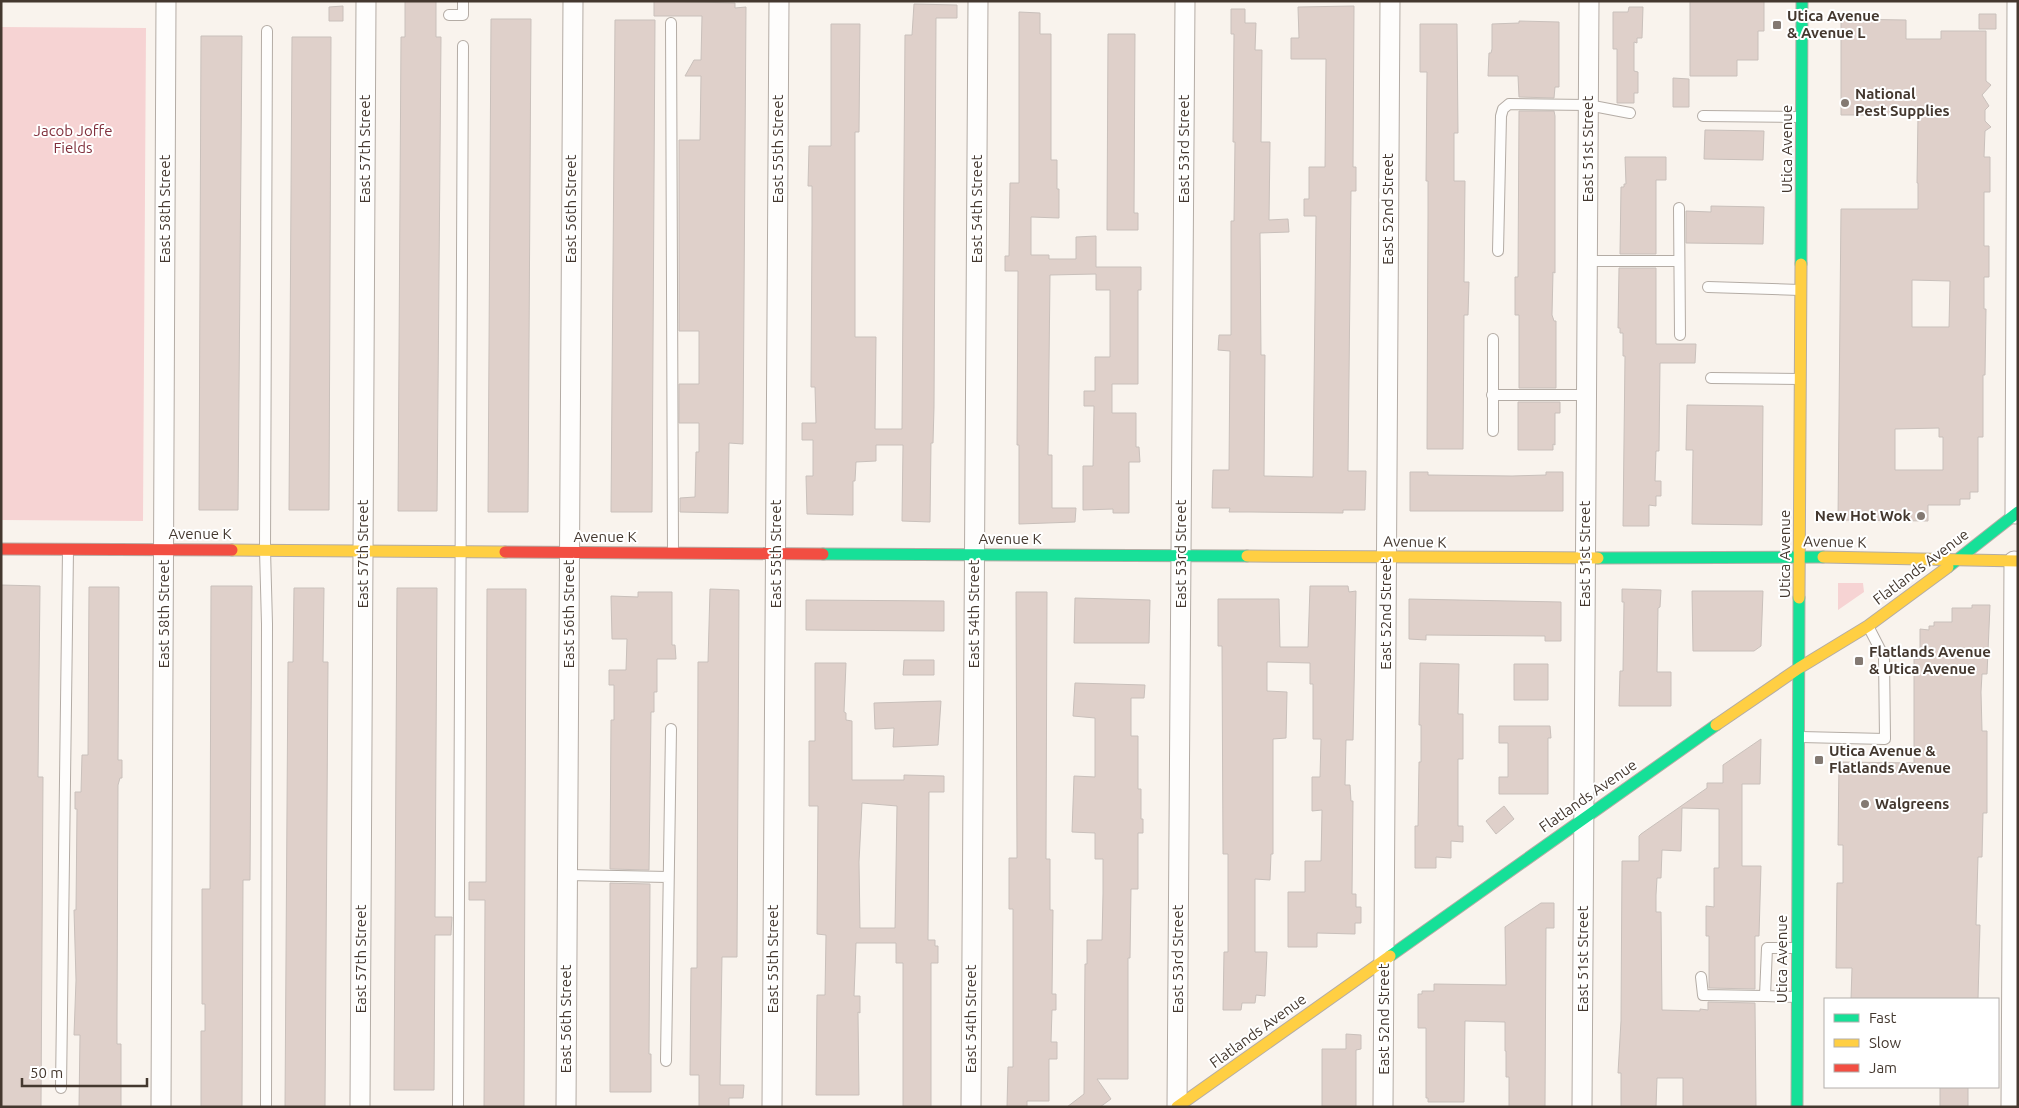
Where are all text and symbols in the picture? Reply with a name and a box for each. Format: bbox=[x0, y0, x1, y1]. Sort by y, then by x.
place label: Utica Avenue & Avenue L bbox=[1787, 7, 1880, 41]
marker: Utica Avenue & Avenue L bbox=[1771, 19, 1783, 31]
place label: National Pest Supplies bbox=[1855, 85, 1950, 119]
street label: East 57th Street bbox=[356, 95, 373, 203]
street label: East 55th Street bbox=[769, 95, 786, 203]
street label: East 53rd Street bbox=[1175, 95, 1192, 203]
street label: East 51st Street bbox=[1579, 96, 1596, 202]
marker: National Pest Supplies bbox=[1839, 97, 1851, 109]
street label: Utica Avenue bbox=[1778, 105, 1795, 193]
park label: Jacob Joffe Fields bbox=[34, 122, 112, 156]
street label: East 52nd Street bbox=[1379, 153, 1396, 265]
street label: East 58th Street bbox=[156, 155, 173, 263]
street label: East 56th Street bbox=[562, 155, 579, 263]
street label: East 54th Street bbox=[968, 155, 985, 263]
street label: East 57th Street bbox=[354, 500, 371, 608]
street label: East 55th Street bbox=[767, 500, 784, 608]
street label: East 53rd Street bbox=[1172, 500, 1189, 608]
street label: East 51st Street bbox=[1576, 501, 1593, 607]
place label: New Hot Wok bbox=[1815, 507, 1912, 524]
street label: Utica Avenue bbox=[1776, 510, 1793, 598]
marker: New Hot Wok bbox=[1915, 510, 1927, 522]
street label: Avenue K bbox=[168, 525, 232, 542]
street label: Flatlands Avenue bbox=[1870, 525, 1972, 608]
street label: Avenue K bbox=[573, 528, 637, 545]
street label: Avenue K bbox=[978, 530, 1042, 547]
street label: Avenue K bbox=[1383, 532, 1447, 551]
street label: Avenue K bbox=[1803, 532, 1867, 551]
street label: East 52nd Street bbox=[1377, 558, 1394, 670]
street label: East 58th Street bbox=[155, 560, 172, 668]
street label: East 56th Street bbox=[560, 560, 577, 668]
street label: East 54th Street bbox=[965, 560, 982, 668]
place label: Flatlands Avenue & Utica Avenue bbox=[1869, 643, 1991, 677]
marker: Flatlands Avenue & Utica Avenue bbox=[1853, 655, 1865, 667]
place label: Utica Avenue & Flatlands Avenue bbox=[1829, 742, 1951, 776]
marker: Utica Avenue & Flatlands Avenue bbox=[1813, 754, 1825, 766]
street label: Flatlands Avenue bbox=[1536, 756, 1640, 836]
place label: Walgreens bbox=[1875, 795, 1949, 812]
marker: Walgreens bbox=[1859, 798, 1871, 810]
street label: East 57th Street bbox=[352, 905, 369, 1013]
street label: East 55th Street bbox=[764, 905, 781, 1013]
street label: East 53rd Street bbox=[1169, 905, 1186, 1013]
street label: East 51st Street bbox=[1574, 906, 1591, 1012]
street label: Utica Avenue bbox=[1773, 915, 1790, 1003]
street label: East 52nd Street bbox=[1375, 963, 1392, 1075]
street label: East 56th Street bbox=[557, 965, 574, 1073]
street label: East 54th Street bbox=[962, 965, 979, 1073]
street label: Flatlands Avenue bbox=[1206, 990, 1309, 1071]
legend bbox=[1824, 998, 1999, 1088]
text: Fast bbox=[1869, 1009, 1897, 1026]
text: Slow bbox=[1869, 1034, 1902, 1051]
scale bar bbox=[22, 1056, 148, 1088]
text: Jam bbox=[1869, 1059, 1897, 1076]
text: 50 m bbox=[30, 1064, 63, 1081]

